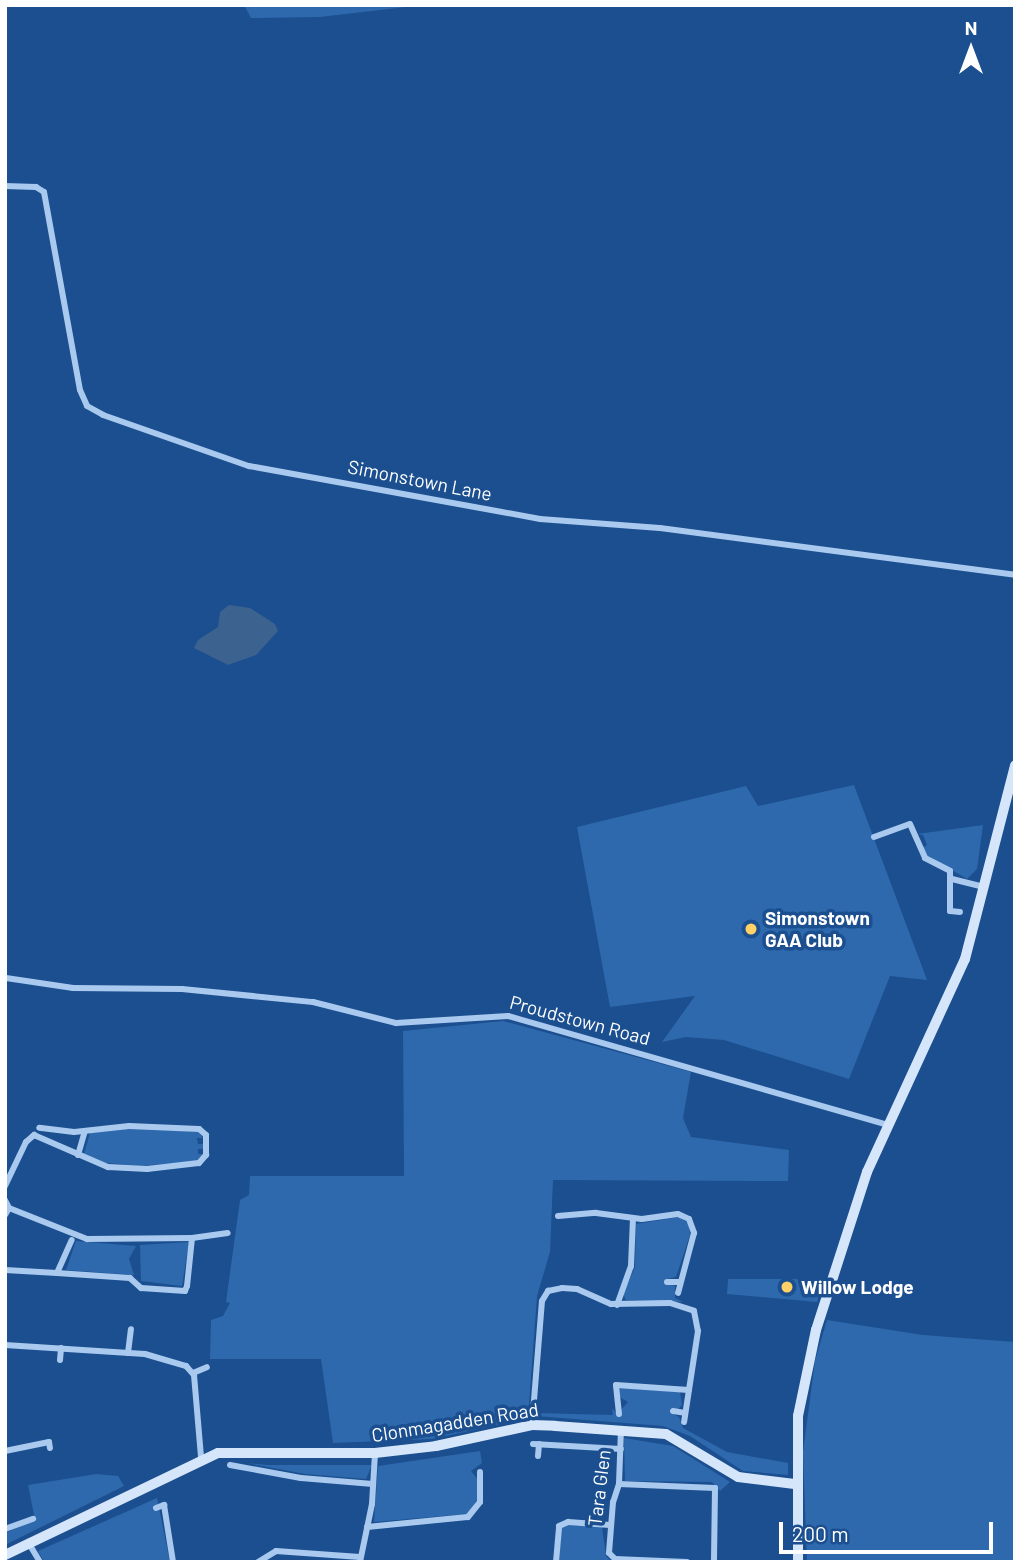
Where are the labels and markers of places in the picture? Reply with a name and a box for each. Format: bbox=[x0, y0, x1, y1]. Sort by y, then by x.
place label: Simonstown GAA Club bbox=[765, 907, 870, 951]
marker: Simonstown GAA Club bbox=[743, 921, 759, 937]
place label: Willow Lodge bbox=[801, 1276, 914, 1298]
marker: Willow Lodge bbox=[779, 1279, 795, 1295]

